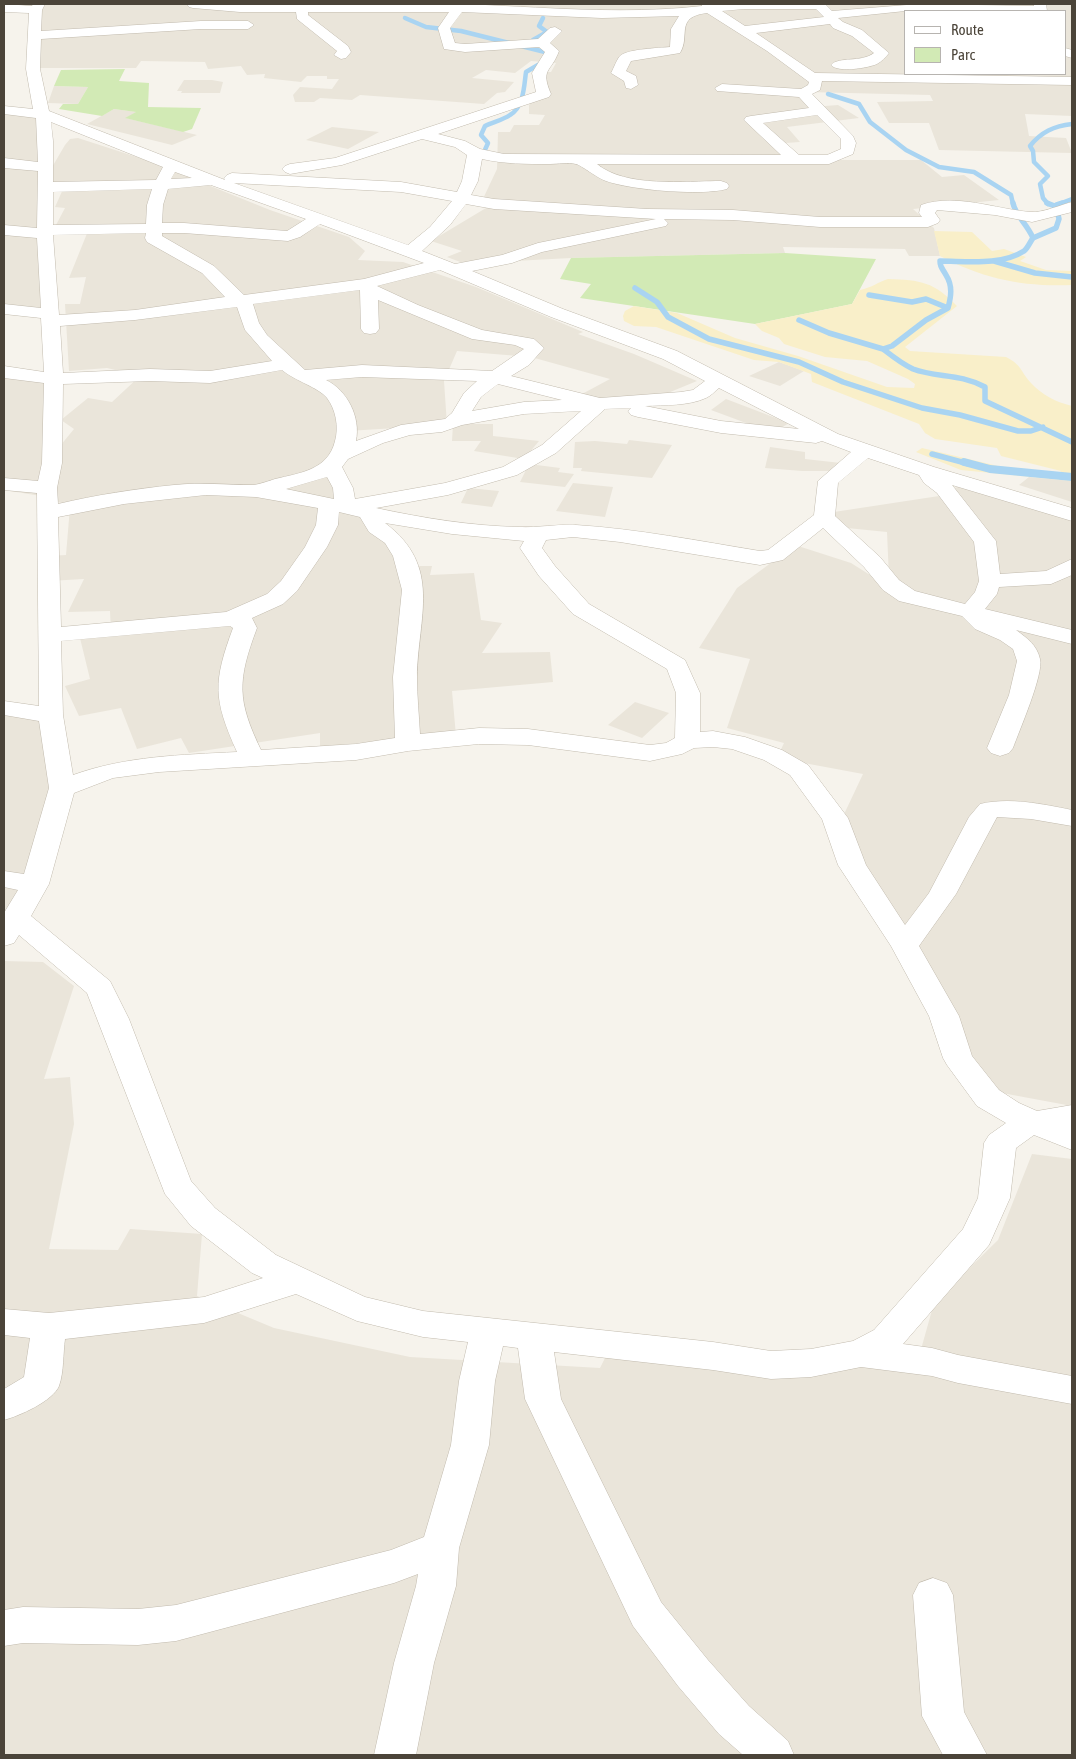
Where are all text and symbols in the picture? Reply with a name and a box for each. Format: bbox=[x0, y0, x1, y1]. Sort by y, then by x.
legend bbox=[904, 10, 1066, 75]
text: Route bbox=[951, 21, 984, 38]
text: Parc bbox=[951, 46, 975, 63]

